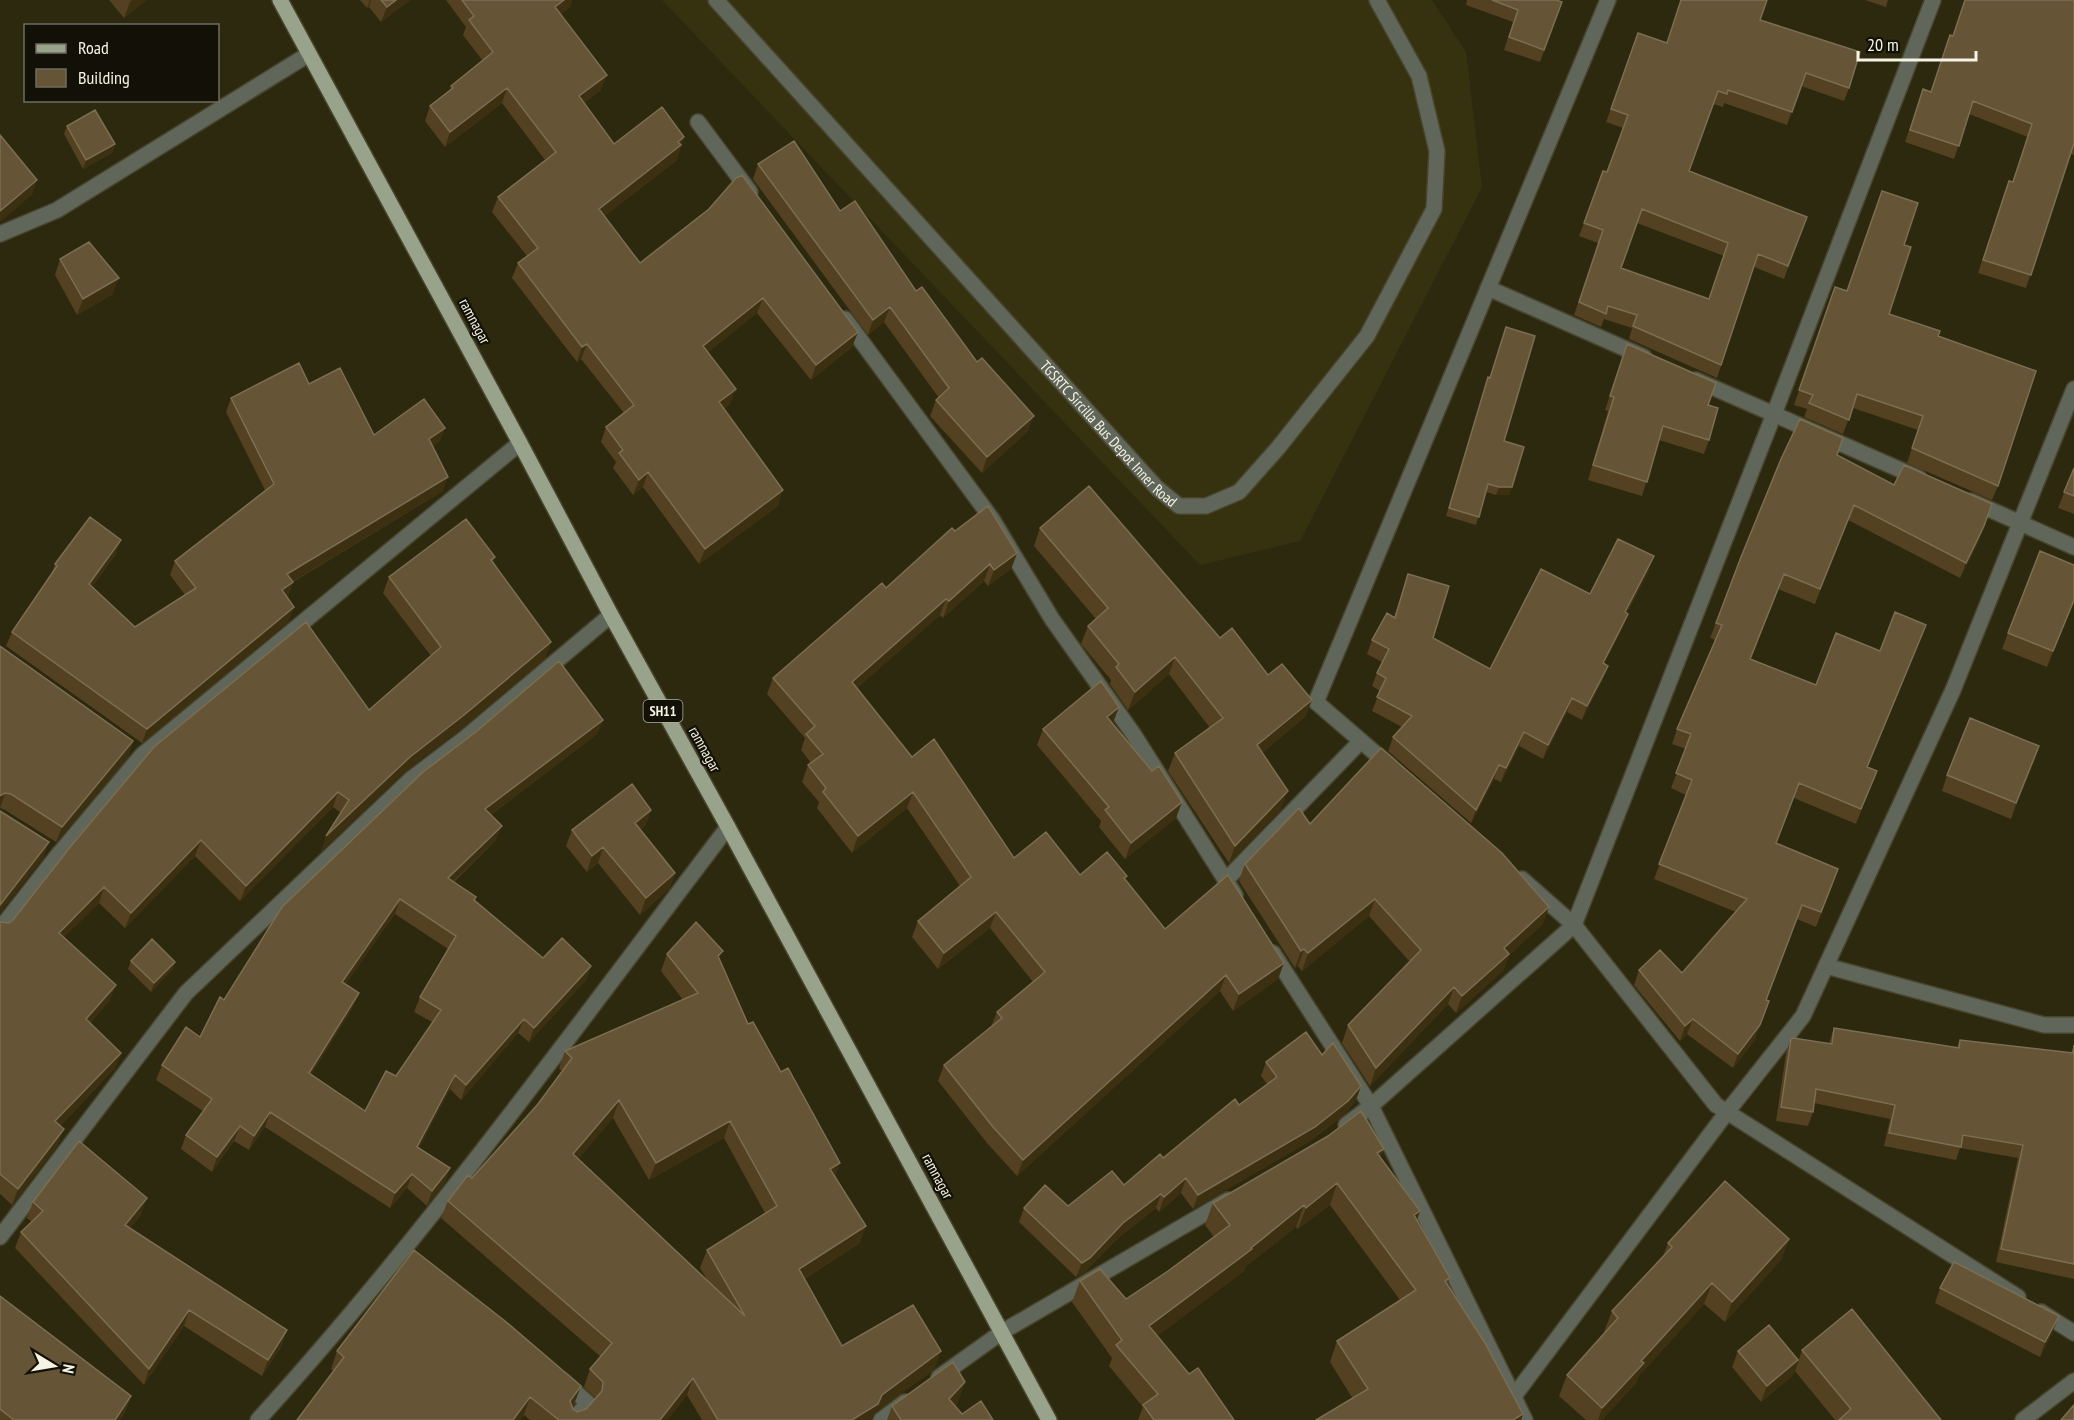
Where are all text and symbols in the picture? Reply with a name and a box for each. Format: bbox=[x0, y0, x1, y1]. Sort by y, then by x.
legend bbox=[24, 24, 219, 102]
scale bar bbox=[1858, 24, 1976, 62]
text: 20 m bbox=[1867, 33, 1899, 56]
text: Road bbox=[78, 36, 109, 59]
text: Building bbox=[78, 66, 130, 89]
street label: ramnagar bbox=[455, 295, 495, 348]
street label: TGSRTC Sircilla Bus Depot Inner Road bbox=[1036, 356, 1181, 510]
road number: SH11 bbox=[644, 700, 682, 722]
street label: ramnagar bbox=[685, 723, 726, 776]
street label: ramnagar bbox=[918, 1150, 958, 1203]
north arrow bbox=[24, 1336, 84, 1396]
text: N bbox=[58, 1363, 79, 1375]

